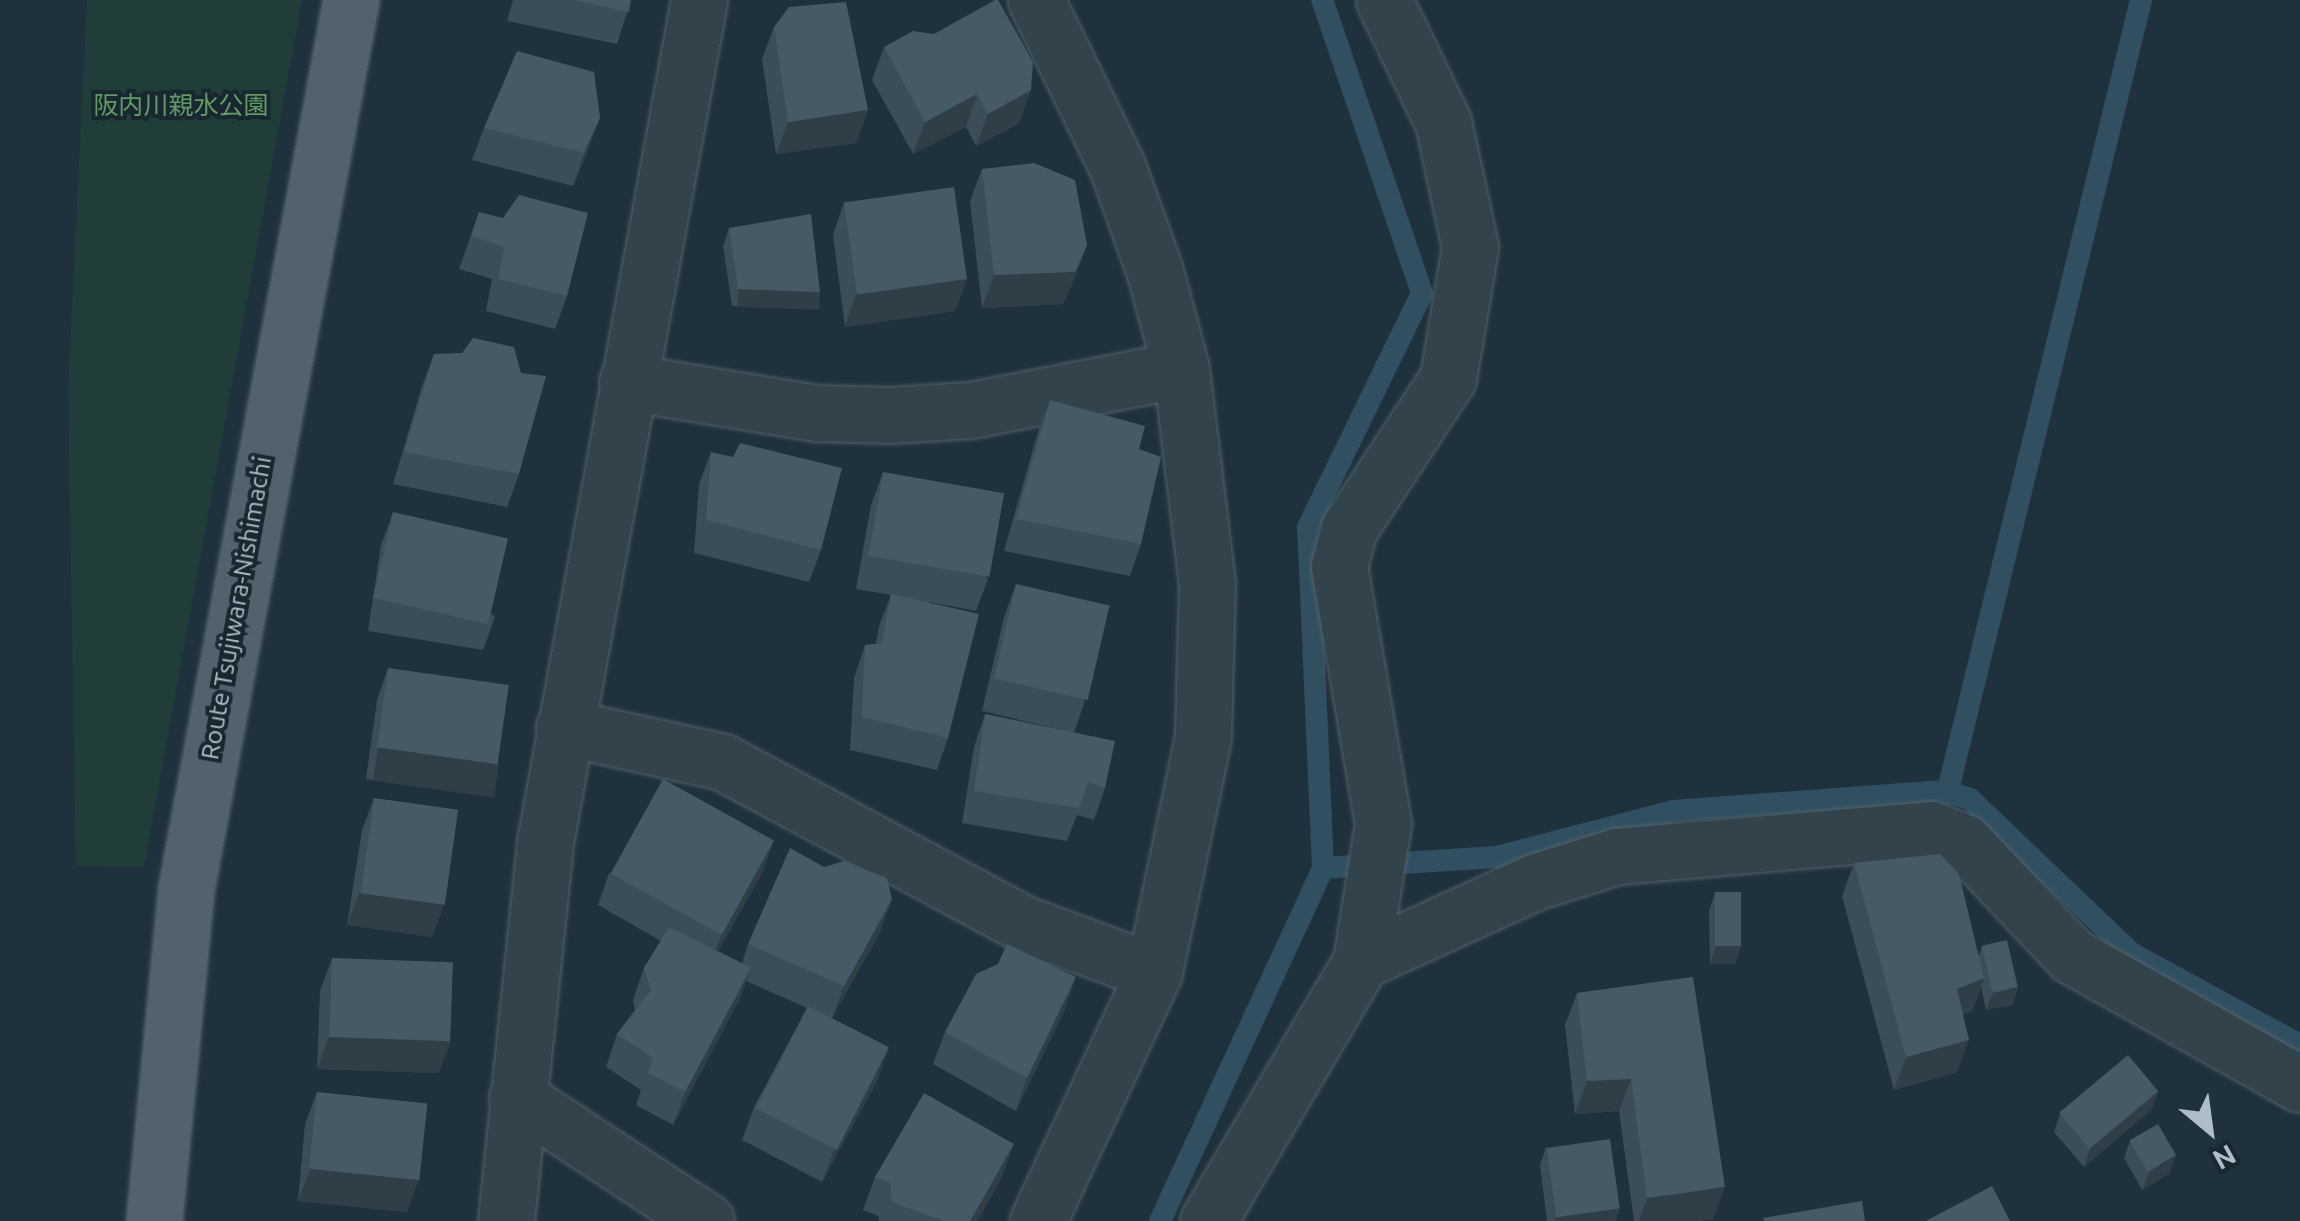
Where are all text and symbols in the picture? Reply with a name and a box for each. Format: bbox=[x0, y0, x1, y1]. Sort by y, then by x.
park label: 阪内川親水公園 bbox=[94, 90, 268, 120]
street label: Route Tsujiwara-Nishimachi bbox=[195, 454, 277, 762]
north arrow bbox=[2160, 1081, 2260, 1181]
text: N bbox=[2208, 1139, 2241, 1176]

